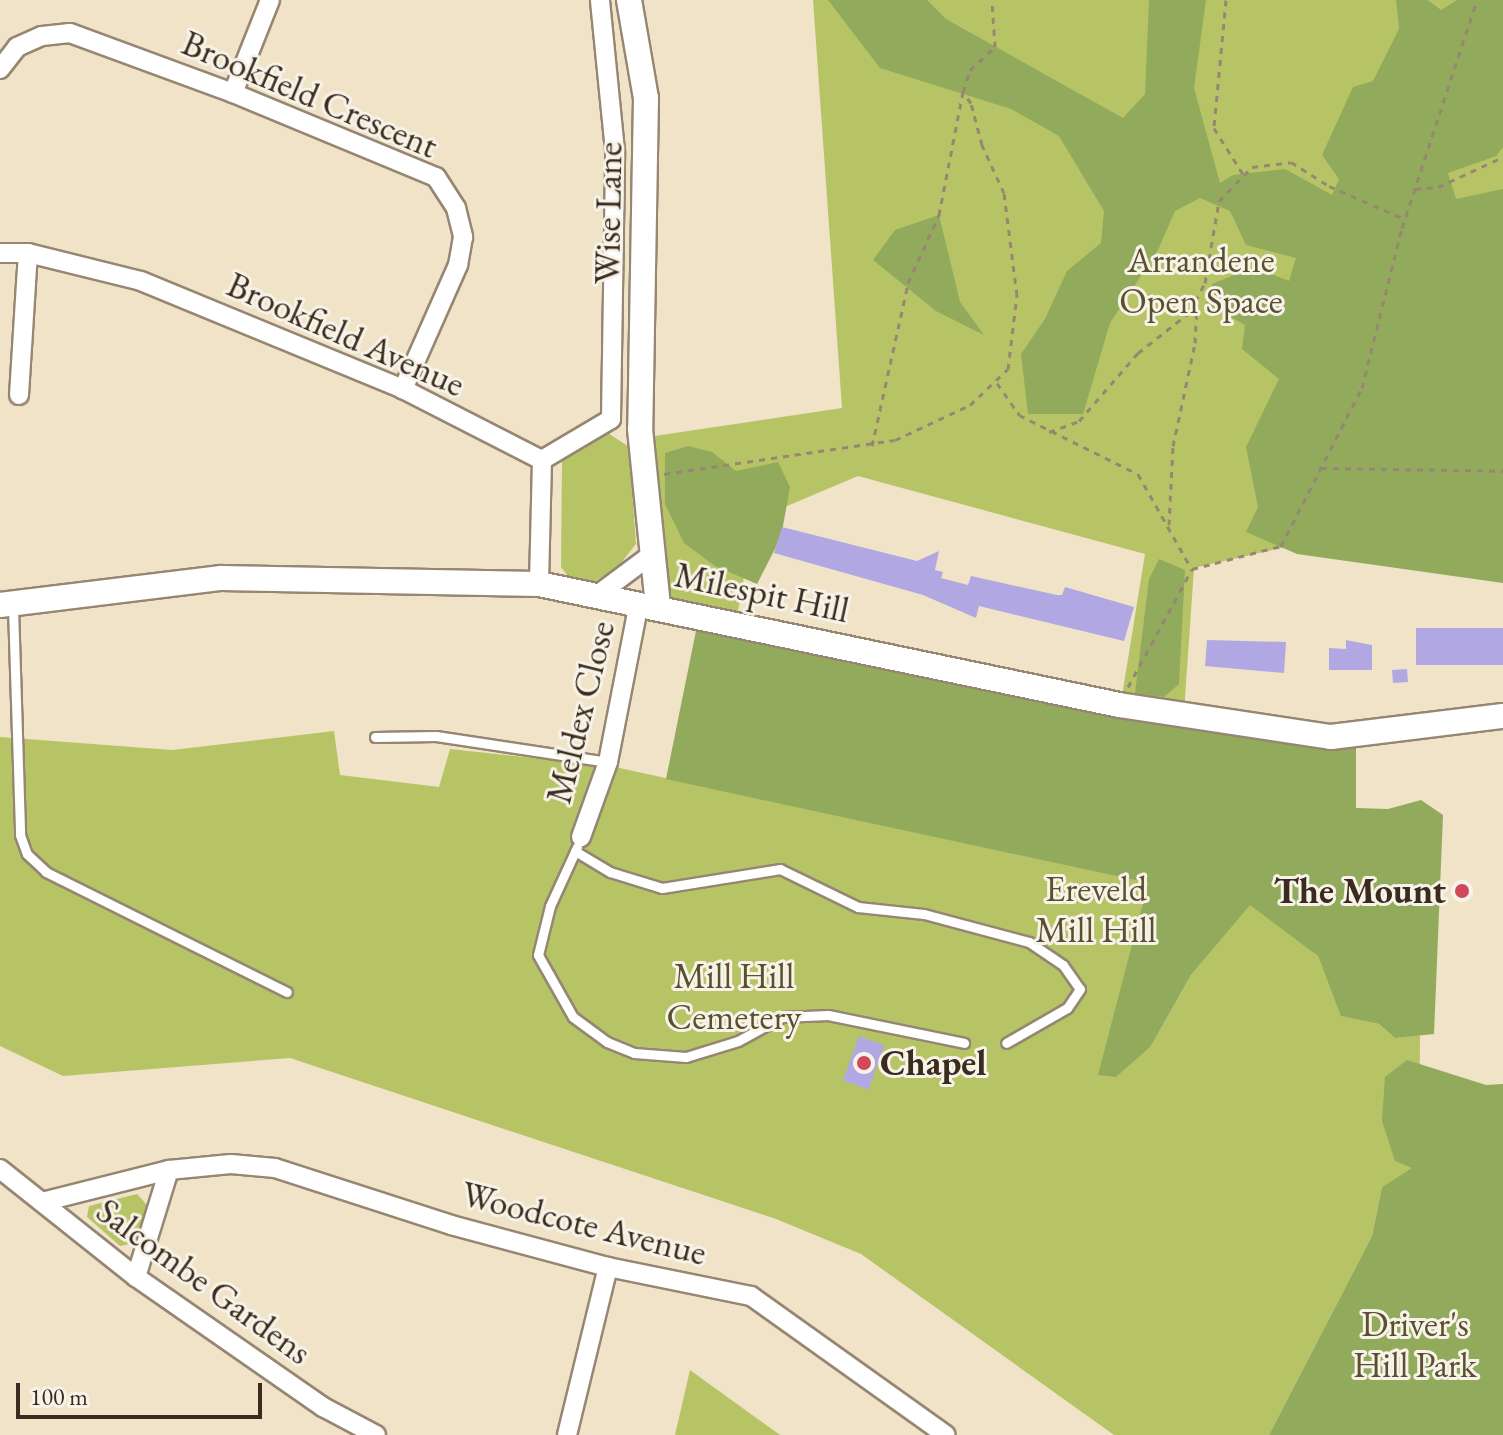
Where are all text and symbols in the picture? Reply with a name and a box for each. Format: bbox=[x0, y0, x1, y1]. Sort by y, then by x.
street label: Brookfield Crescent bbox=[176, 21, 444, 167]
street label: Wise Lane bbox=[585, 141, 631, 285]
park label: Arrandene Open Space bbox=[1119, 237, 1283, 322]
street label: Brookfield Avenue bbox=[221, 262, 471, 406]
street label: Milespit Hill bbox=[671, 552, 853, 632]
street label: Meldex Close bbox=[536, 616, 624, 808]
park label: Ereveld Mill Hill bbox=[1036, 866, 1156, 951]
place label: The Mount bbox=[1274, 869, 1446, 913]
marker: The Mount bbox=[1453, 882, 1471, 900]
park label: Mill Hill Cemetery bbox=[667, 953, 801, 1038]
place label: Chapel bbox=[880, 1041, 987, 1085]
marker: Chapel bbox=[855, 1054, 873, 1072]
street label: Woodcote Avenue bbox=[457, 1172, 711, 1274]
street label: Salcombe Gardens bbox=[88, 1189, 320, 1373]
park label: Driver's Hill Park bbox=[1353, 1301, 1477, 1386]
scale bar bbox=[20, 1367, 266, 1417]
text: 100 m bbox=[30, 1381, 88, 1412]

